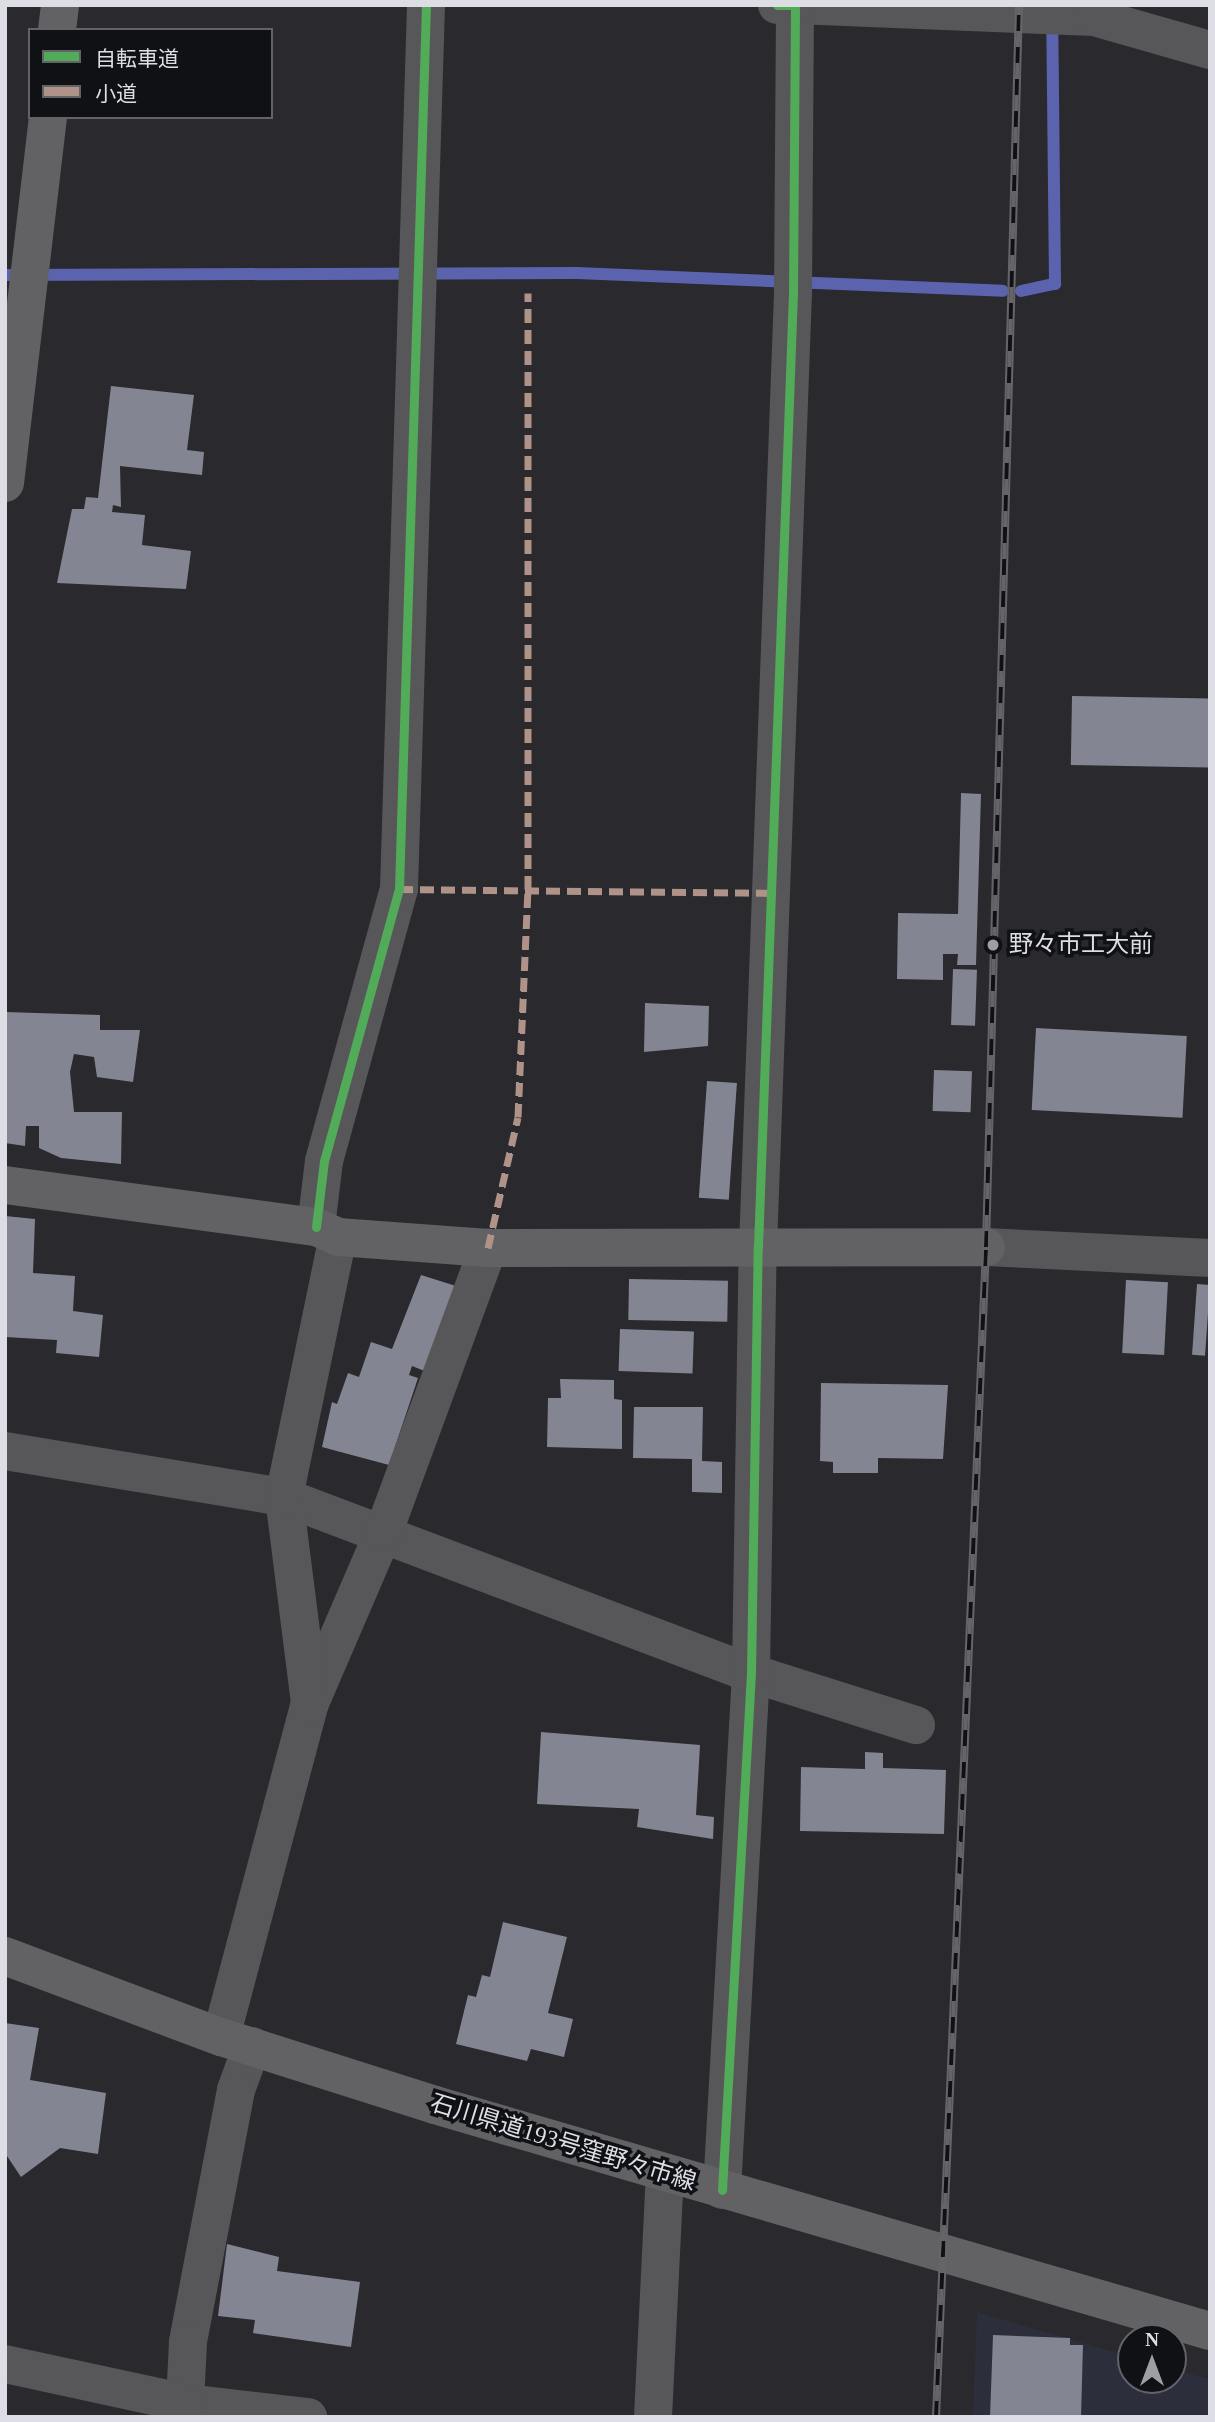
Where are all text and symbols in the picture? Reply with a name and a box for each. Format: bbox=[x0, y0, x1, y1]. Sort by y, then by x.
legend bbox=[28, 28, 273, 119]
text: 自転車道 bbox=[95, 47, 179, 71]
text: 小道 bbox=[95, 82, 137, 106]
place label: 野々市工大前 bbox=[1009, 931, 1153, 959]
marker: 野々市工大前 bbox=[983, 935, 1003, 955]
street label: 石川県道193号窪野々市線 bbox=[427, 2089, 699, 2197]
north arrow bbox=[1117, 2324, 1187, 2394]
text: N bbox=[1145, 2329, 1159, 2350]

